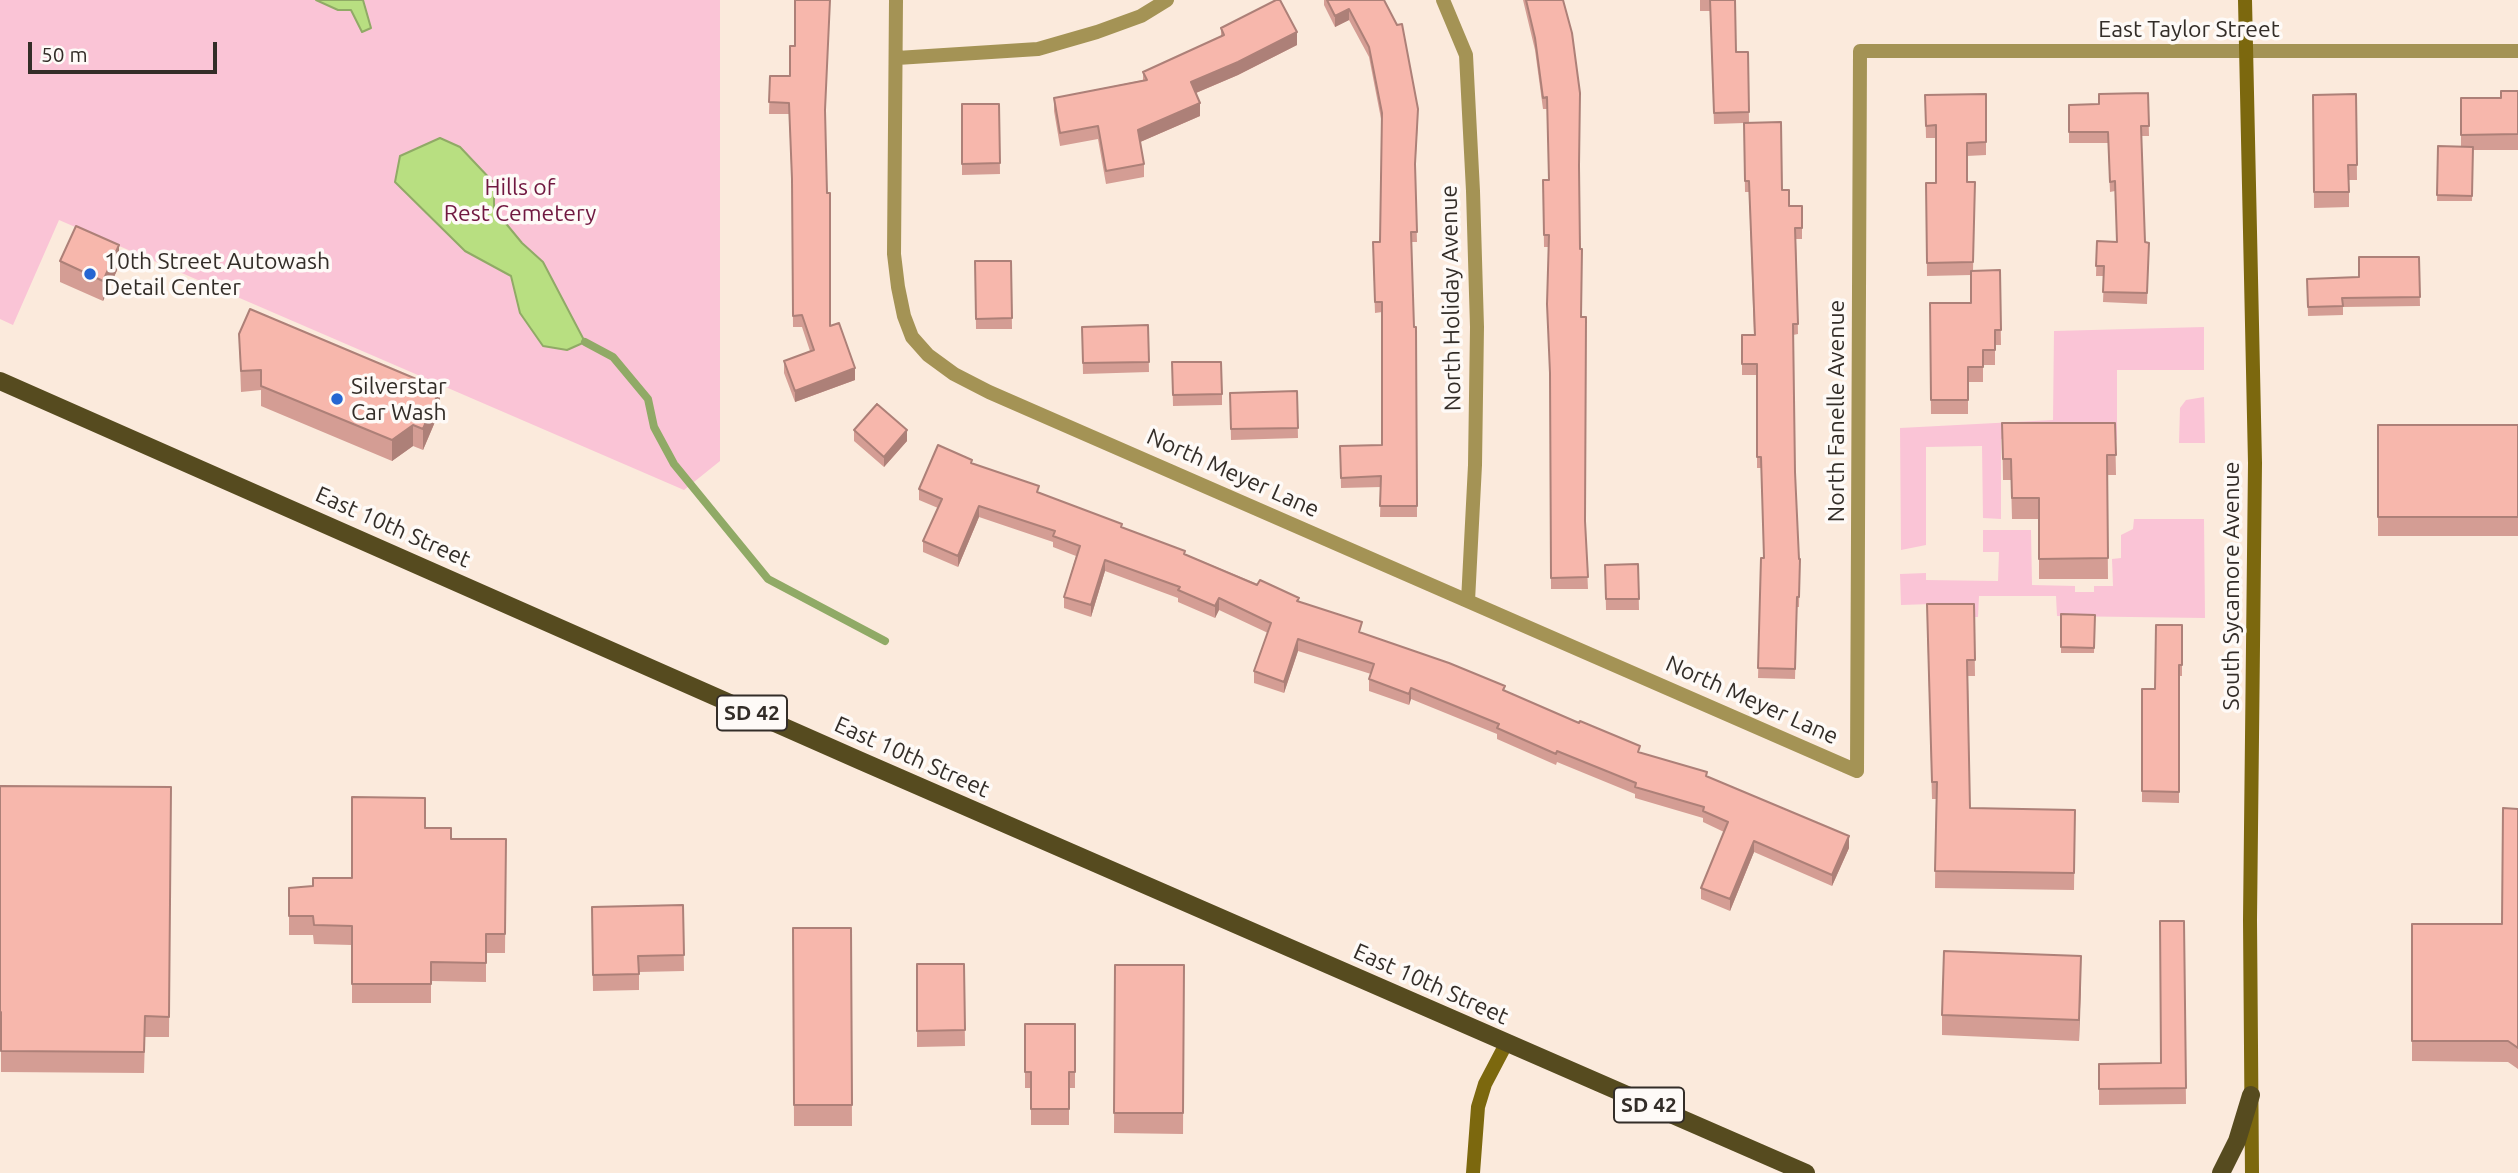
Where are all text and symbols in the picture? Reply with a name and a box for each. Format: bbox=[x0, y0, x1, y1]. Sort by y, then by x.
street label: East Taylor Street bbox=[2098, 15, 2280, 43]
scale bar bbox=[32, 28, 220, 72]
text: 50 m bbox=[41, 42, 88, 66]
park label: Hills of Rest Cemetery bbox=[444, 173, 596, 227]
street label: North Holiday Avenue bbox=[1435, 185, 1467, 411]
place label: 10th Street Autowash Detail Center bbox=[104, 247, 330, 301]
marker: 10th Street Autowash Detail Center bbox=[82, 266, 98, 282]
street label: North Fanelle Avenue bbox=[1822, 300, 1850, 522]
place label: Silverstar Car Wash bbox=[351, 372, 447, 426]
marker: Silverstar Car Wash bbox=[329, 391, 345, 407]
street label: North Meyer Lane bbox=[1143, 423, 1323, 523]
street label: South Sycamore Avenue bbox=[2217, 462, 2245, 710]
street label: East 10th Street bbox=[311, 481, 475, 573]
street label: North Meyer Lane bbox=[1662, 650, 1842, 750]
road number: SD 42 bbox=[717, 696, 787, 730]
street label: East 10th Street bbox=[830, 711, 994, 803]
street label: East 10th Street bbox=[1349, 938, 1513, 1030]
road number: SD 42 bbox=[1614, 1088, 1684, 1122]

